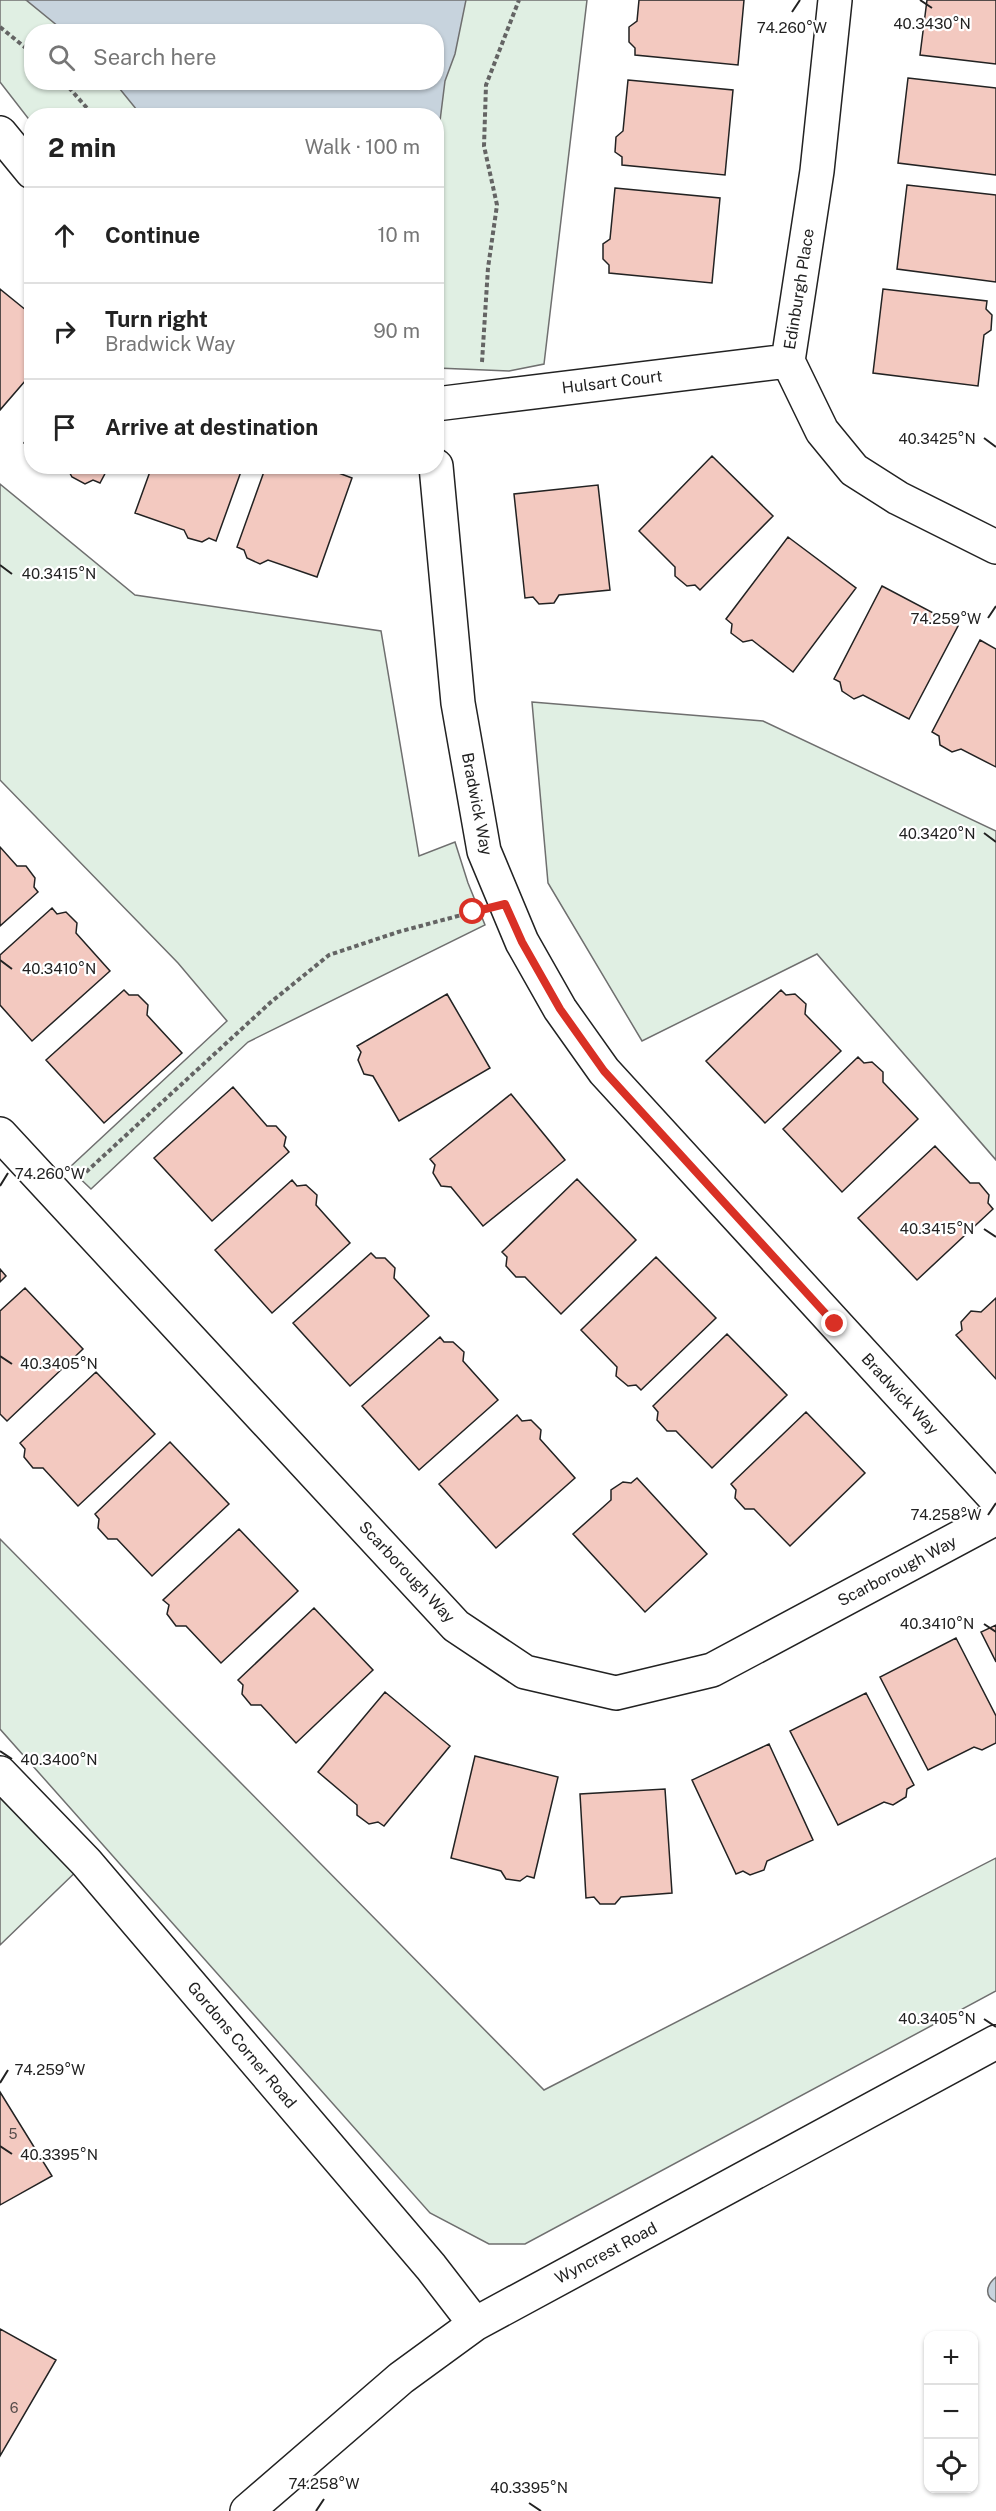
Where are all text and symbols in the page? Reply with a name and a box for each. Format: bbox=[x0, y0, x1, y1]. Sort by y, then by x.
text: 40.3430°N bbox=[893, 15, 971, 32]
text: 74.260°W bbox=[757, 19, 827, 36]
search box bbox=[24, 24, 444, 90]
icon: search bbox=[45, 41, 78, 74]
text: Search here bbox=[93, 44, 217, 70]
text: 2 min bbox=[48, 132, 116, 163]
text: Walk · 100 m bbox=[305, 135, 420, 159]
icon: ahead bbox=[48, 219, 81, 252]
text: Continue bbox=[105, 222, 200, 248]
text: 10 m bbox=[377, 223, 420, 247]
street label: Edinburgh Place bbox=[780, 227, 818, 351]
text: Turn right bbox=[105, 306, 208, 332]
icon: right bbox=[48, 315, 81, 348]
text: 90 m bbox=[373, 319, 420, 343]
text: Bradwick Way bbox=[105, 332, 235, 356]
street label: Hulsart Court bbox=[561, 366, 663, 398]
icon: arrive bbox=[48, 411, 81, 444]
text: Arrive at destination bbox=[105, 414, 318, 440]
text: 40.3425°N bbox=[898, 430, 976, 447]
text: 40.3415°N bbox=[22, 565, 96, 582]
text: 74.259°W bbox=[911, 610, 981, 627]
street label: Bradwick Way bbox=[458, 751, 496, 857]
text: 40.3420°N bbox=[898, 825, 976, 842]
route start bbox=[459, 898, 485, 924]
text: 40.3410°N bbox=[22, 960, 96, 977]
text: 74.260°W bbox=[15, 1165, 85, 1182]
text: 40.3415°N bbox=[900, 1220, 974, 1237]
route end bbox=[821, 1310, 847, 1336]
street label: Bradwick Way bbox=[857, 1349, 943, 1439]
text: 40.3405°N bbox=[20, 1355, 98, 1372]
text: 74.258°W bbox=[910, 1506, 982, 1523]
street label: Scarborough Way bbox=[355, 1517, 459, 1627]
street label: Scarborough Way bbox=[834, 1531, 960, 1610]
text: 40.3410°N bbox=[900, 1615, 974, 1632]
text: 40.3400°N bbox=[20, 1751, 98, 1768]
street label: Gordons Corner Road bbox=[184, 1978, 300, 2112]
text: 40.3405°N bbox=[898, 2010, 976, 2027]
text: 74.259°W bbox=[15, 2061, 85, 2078]
house number: 5 bbox=[9, 2126, 18, 2142]
text: 40.3395°N bbox=[20, 2146, 98, 2163]
street label: Wyncrest Road bbox=[552, 2218, 660, 2288]
map controls bbox=[924, 2331, 978, 2493]
button: + bbox=[924, 2331, 978, 2385]
button: − bbox=[924, 2385, 978, 2439]
house number: 6 bbox=[10, 2400, 19, 2416]
button: locate bbox=[924, 2439, 978, 2493]
text: 74.258°W bbox=[288, 2475, 360, 2492]
text: 40.3395°N bbox=[490, 2479, 568, 2496]

